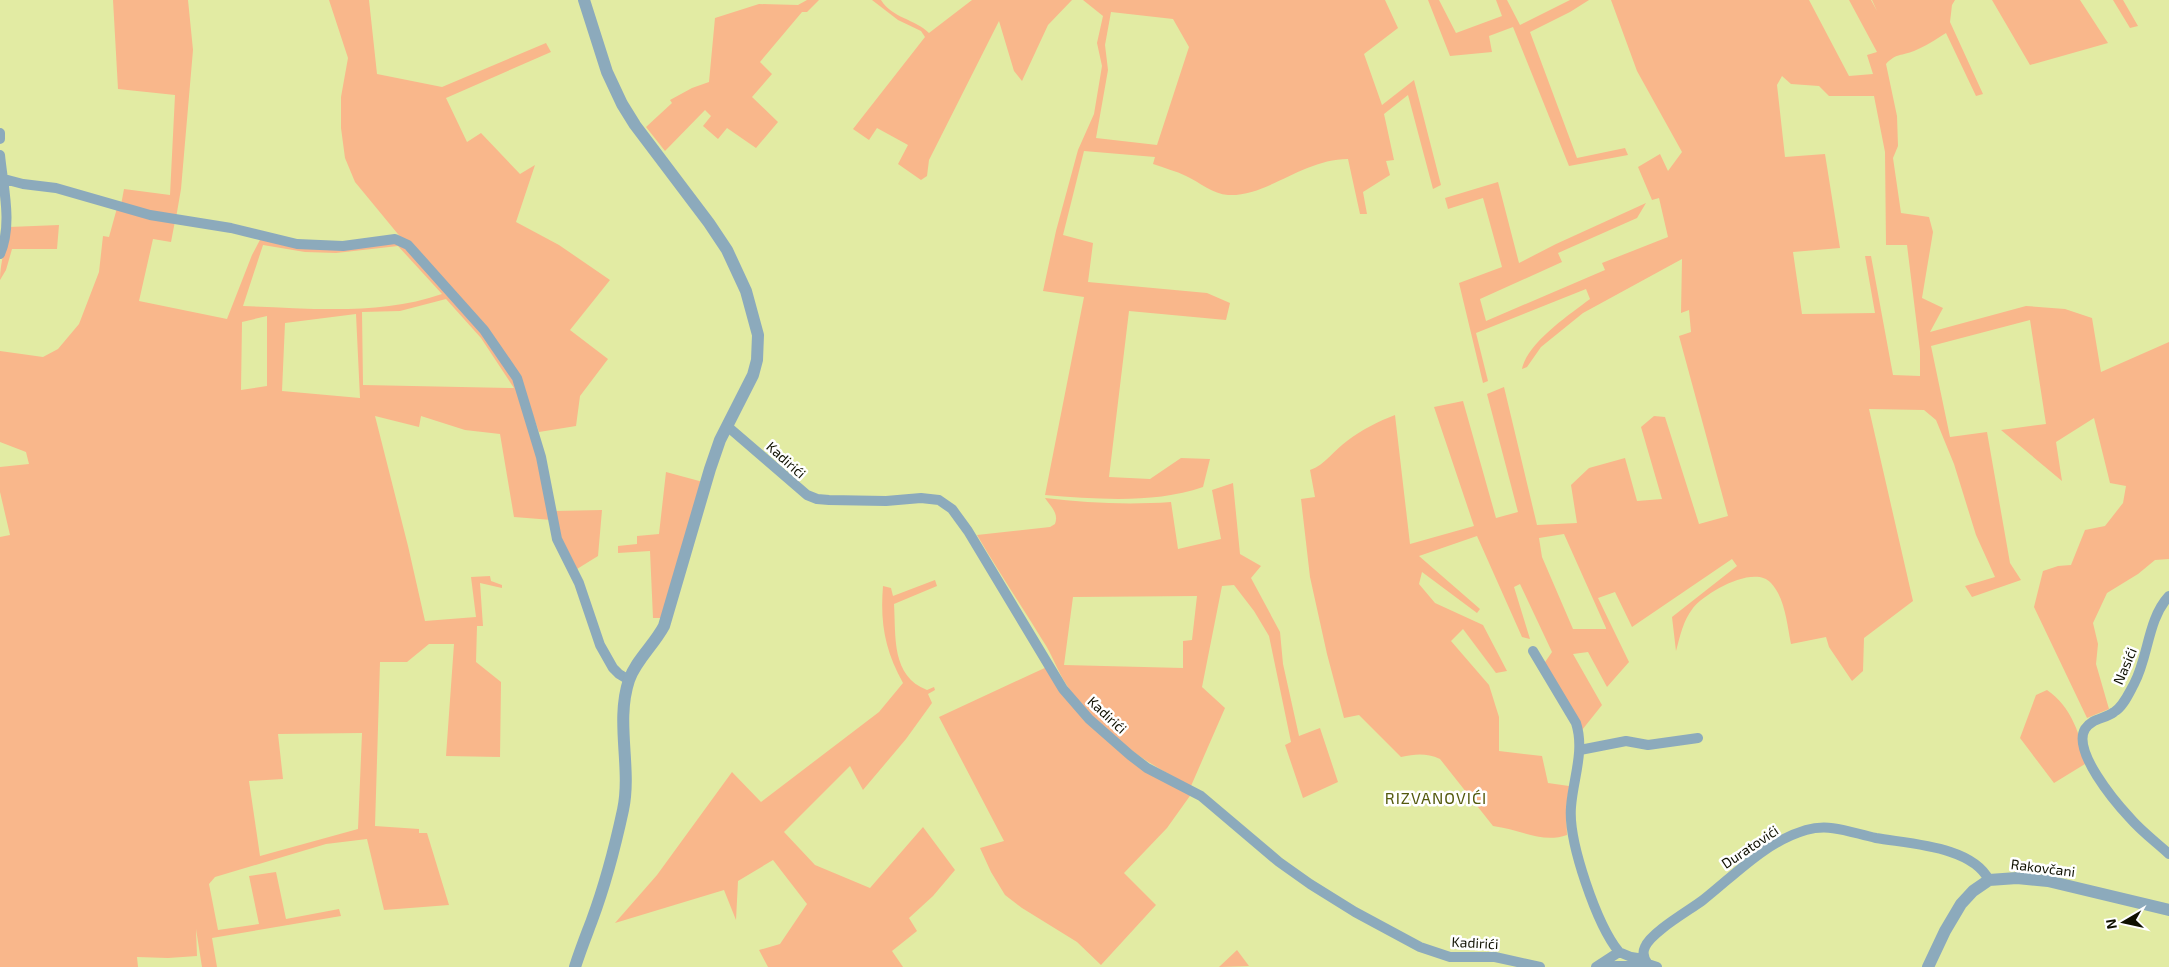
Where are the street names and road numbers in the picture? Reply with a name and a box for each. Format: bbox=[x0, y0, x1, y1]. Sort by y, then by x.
street label: Kadirići bbox=[763, 438, 809, 482]
street label: Nasići bbox=[2109, 645, 2140, 687]
street label: Kadirići bbox=[1084, 692, 1130, 737]
street label: Duratovići bbox=[1718, 821, 1781, 872]
street label: Rakovčani bbox=[2010, 855, 2076, 880]
street label: Kadirići bbox=[1451, 933, 1499, 952]

